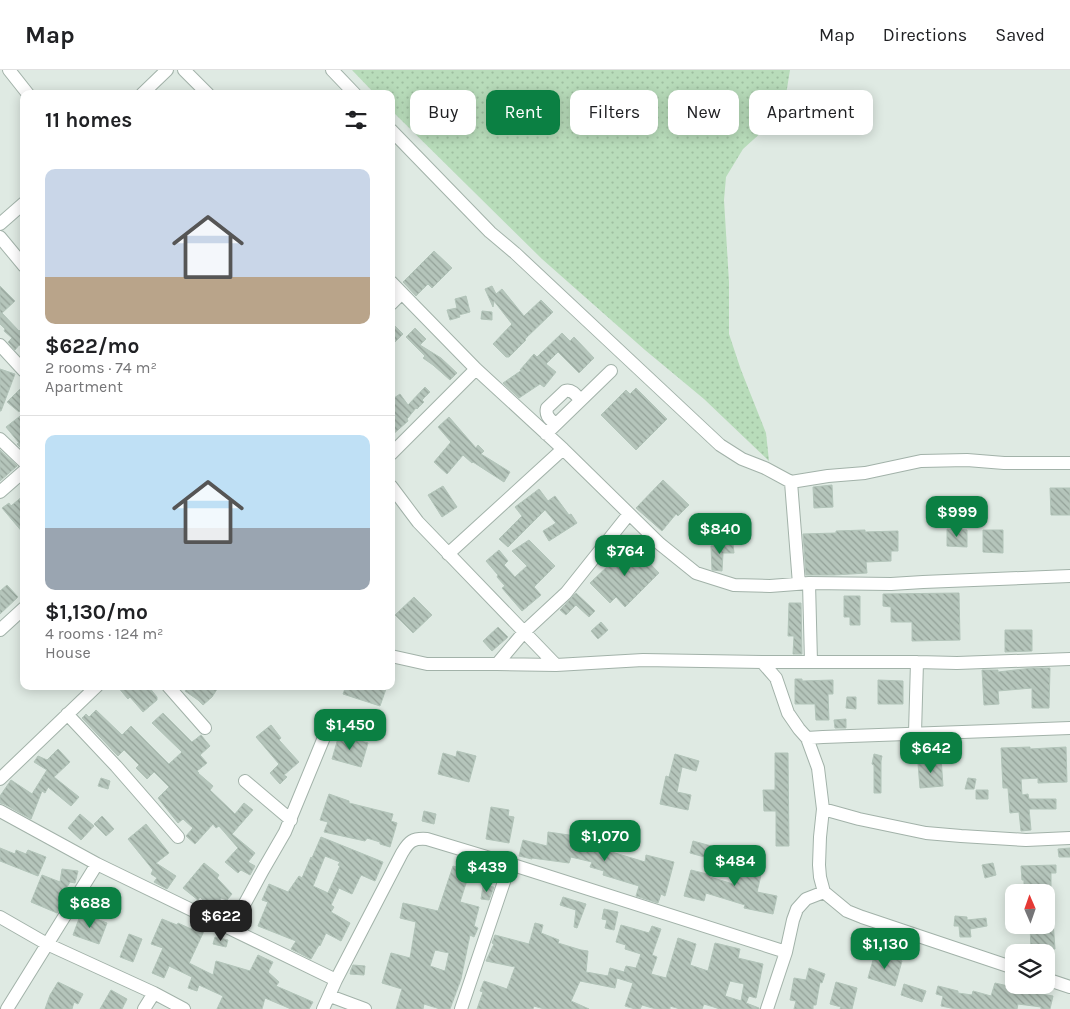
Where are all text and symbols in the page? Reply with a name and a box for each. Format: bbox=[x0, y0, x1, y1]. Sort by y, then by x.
text: Map bbox=[25, 21, 75, 49]
text: Map bbox=[819, 24, 855, 46]
text: Directions bbox=[883, 24, 967, 46]
text: Saved bbox=[995, 24, 1045, 46]
chip: Buy bbox=[410, 90, 476, 135]
chip: Rent bbox=[486, 90, 560, 135]
chip: Filters bbox=[570, 90, 658, 135]
chip: New bbox=[668, 90, 739, 135]
chip: Apartment bbox=[749, 90, 873, 135]
icon: filters bbox=[342, 106, 370, 134]
text: 11 homes bbox=[45, 108, 132, 132]
icon: home bbox=[163, 202, 253, 292]
text: $622/mo bbox=[45, 334, 139, 358]
text: 2 rooms · 74 m² bbox=[45, 358, 157, 377]
text: Apartment bbox=[45, 377, 123, 396]
icon: home bbox=[163, 467, 253, 557]
pin: $999 bbox=[927, 496, 987, 538]
text: $999 bbox=[937, 502, 977, 521]
pin: $840 bbox=[690, 512, 750, 555]
text: $840 bbox=[699, 519, 741, 538]
pin: $764 bbox=[595, 534, 655, 577]
text: $764 bbox=[606, 541, 644, 560]
text: $1,130/mo bbox=[45, 600, 148, 624]
text: 4 rooms · 124 m² bbox=[45, 624, 164, 643]
text: House bbox=[45, 643, 91, 662]
pin: $1,450 bbox=[309, 708, 391, 751]
text: $1,450 bbox=[325, 715, 375, 734]
pin: $642 bbox=[901, 732, 961, 774]
text: $642 bbox=[911, 738, 951, 757]
pin: $1,070 bbox=[564, 820, 646, 862]
text: $1,070 bbox=[581, 826, 629, 845]
pin: $484 bbox=[705, 844, 765, 887]
pin: $439 bbox=[457, 850, 517, 893]
text: $484 bbox=[715, 851, 755, 870]
text: $439 bbox=[467, 857, 507, 876]
north arrow bbox=[1005, 884, 1055, 934]
map controls bbox=[1005, 884, 1055, 994]
pin: $688 bbox=[60, 886, 120, 929]
text: $688 bbox=[69, 893, 111, 912]
pin: $622 bbox=[191, 900, 251, 942]
text: $622 bbox=[201, 906, 241, 925]
pin: $1,130 bbox=[844, 928, 926, 970]
text: $1,130 bbox=[862, 934, 908, 953]
button: layers bbox=[1005, 944, 1055, 994]

